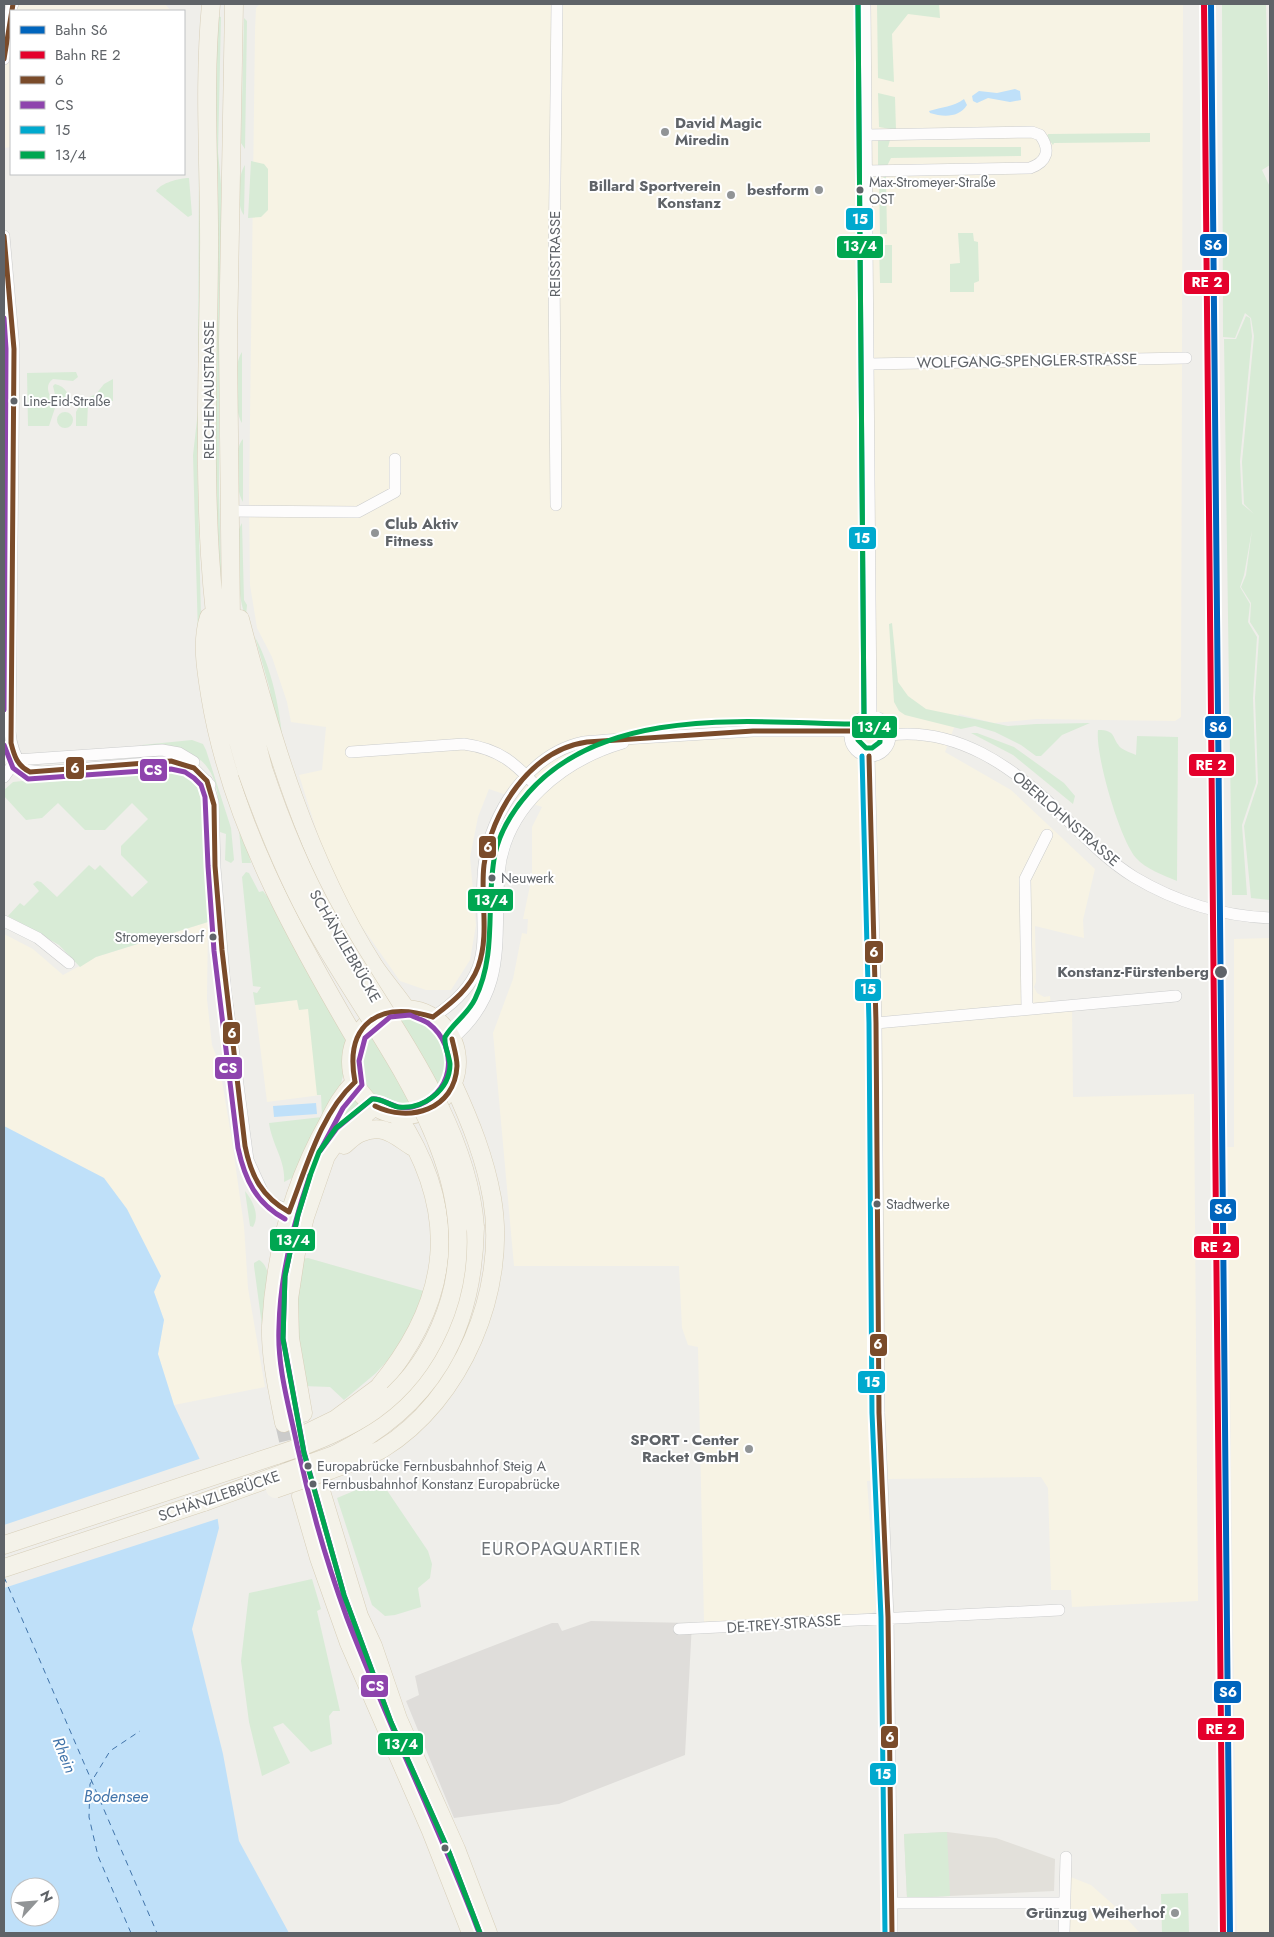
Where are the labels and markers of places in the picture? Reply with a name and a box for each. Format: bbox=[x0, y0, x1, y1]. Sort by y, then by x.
place label: David Magic Miredin bbox=[675, 112, 762, 151]
marker: David Magic Miredin bbox=[659, 126, 671, 138]
place label: Max-Stromeyer-Straße OST bbox=[869, 172, 996, 209]
place label: Billard Sportverein Konstanz bbox=[589, 175, 721, 214]
place label: bestform bbox=[747, 179, 809, 201]
marker: bestform bbox=[813, 184, 825, 196]
marker: Max-Stromeyer-Straße OST bbox=[855, 185, 865, 195]
marker: Billard Sportverein Konstanz bbox=[725, 189, 737, 201]
place label: Line-Eid-Straße bbox=[23, 391, 110, 411]
marker: Line-Eid-Straße bbox=[9, 396, 19, 406]
place label: Club Aktiv Fitness bbox=[385, 513, 459, 552]
marker: Club Aktiv Fitness bbox=[369, 527, 381, 539]
place label: Neuwerk bbox=[501, 868, 555, 888]
marker: Neuwerk bbox=[487, 873, 497, 883]
place label: Stromeyersdorf bbox=[115, 927, 205, 947]
marker: Stromeyersdorf bbox=[208, 932, 218, 942]
place label: Konstanz-Fürstenberg bbox=[1057, 961, 1209, 983]
marker: Konstanz-Fürstenberg bbox=[1213, 964, 1229, 980]
place label: Stadtwerke bbox=[886, 1194, 950, 1214]
marker: Stadtwerke bbox=[872, 1199, 882, 1209]
place label: SPORT - Center Racket GmbH bbox=[630, 1429, 740, 1468]
marker: SPORT - Center Racket GmbH bbox=[743, 1443, 755, 1455]
place label: Europabrücke Fernbusbahnhof Steig A bbox=[317, 1456, 547, 1476]
marker: Europabrücke Fernbusbahnhof Steig A bbox=[303, 1461, 313, 1471]
place label: Fernbusbahnhof Konstanz Europabrücke bbox=[322, 1474, 560, 1494]
marker: Fernbusbahnhof Konstanz Europabrücke bbox=[308, 1479, 318, 1489]
unlabelled marker bbox=[440, 1843, 450, 1853]
place label: Grünzug Weiherhof bbox=[1026, 1902, 1166, 1924]
marker: Grünzug Weiherhof bbox=[1169, 1907, 1181, 1919]

